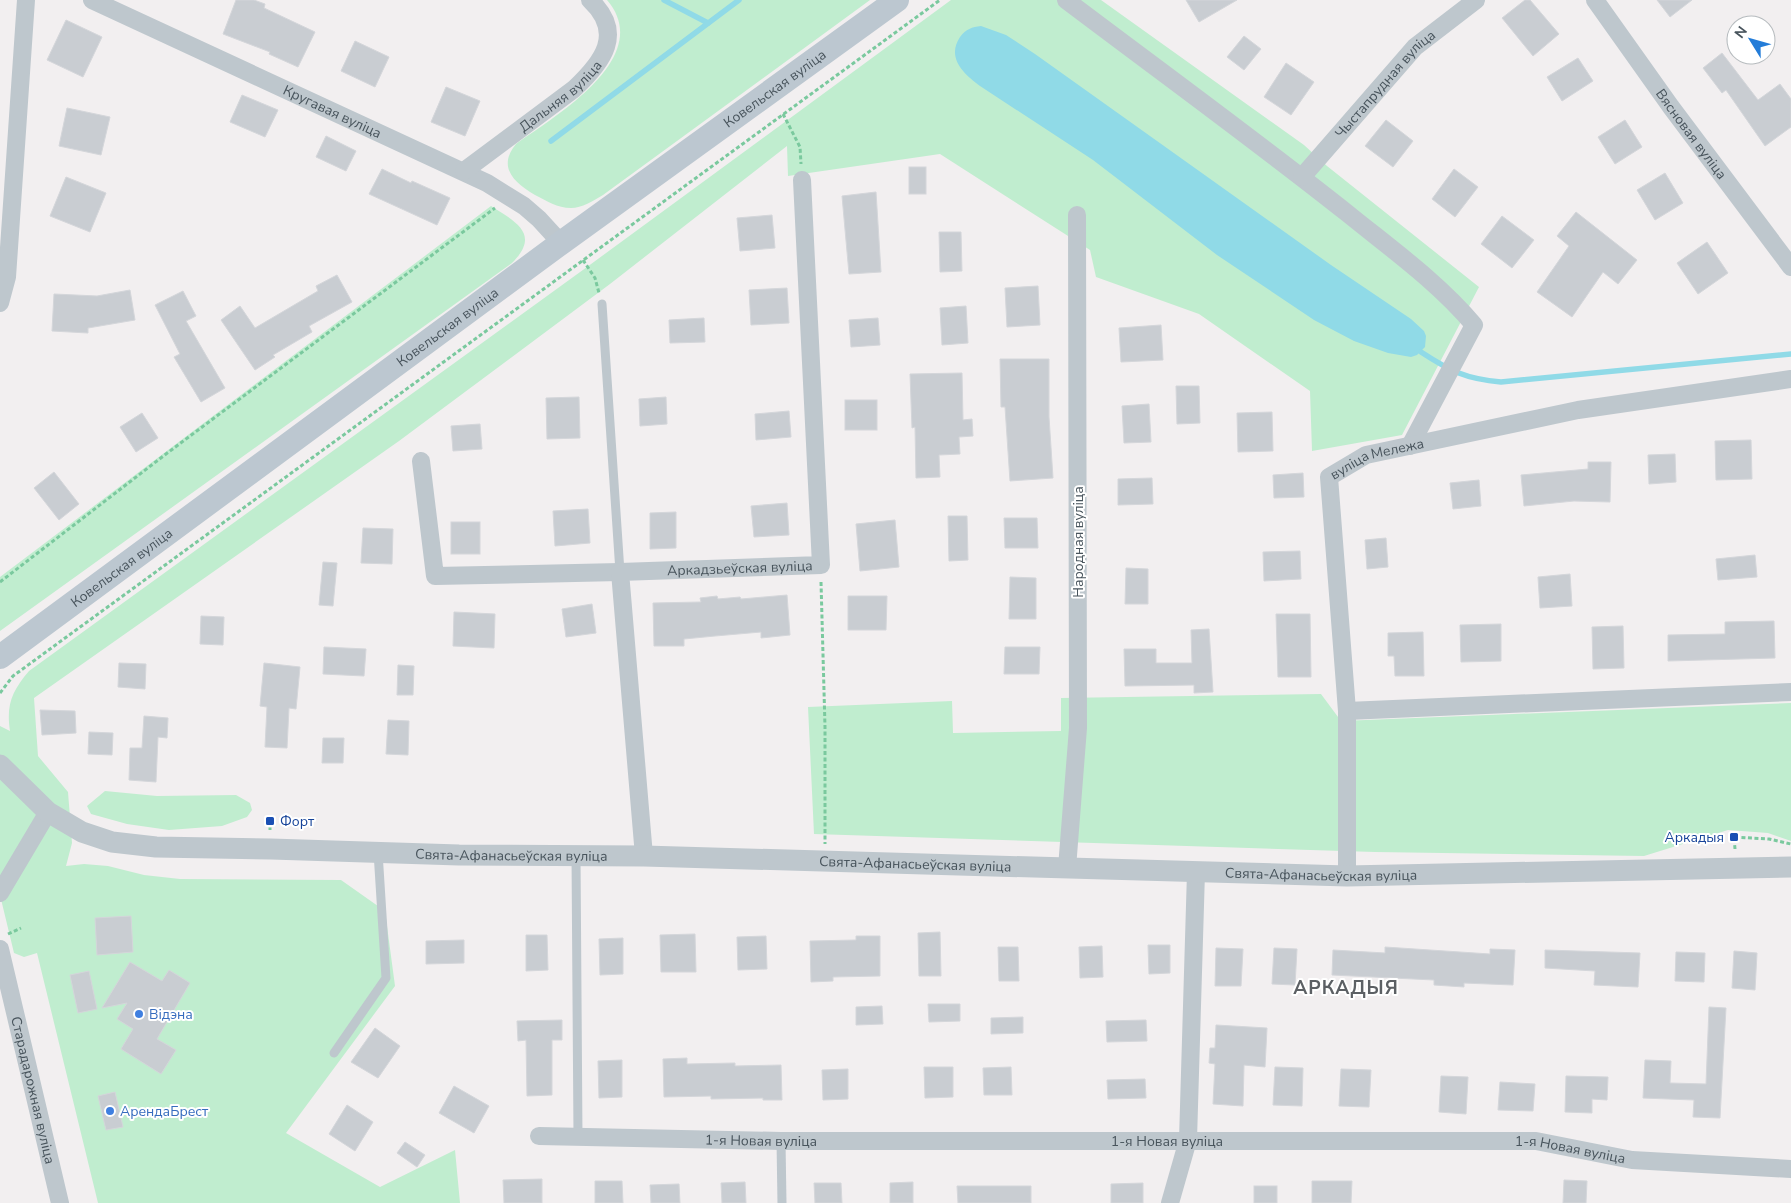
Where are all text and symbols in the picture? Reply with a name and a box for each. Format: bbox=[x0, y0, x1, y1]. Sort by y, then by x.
north arrow bbox=[1726, 15, 1776, 65]
text: N bbox=[1730, 23, 1752, 42]
street label: Чыстапрудная вуліца bbox=[1331, 26, 1439, 142]
street label: Ковельская вуліца bbox=[720, 45, 830, 132]
street label: Дальняя вуліца bbox=[515, 57, 606, 137]
street label: Кругавая вуліца bbox=[280, 81, 385, 143]
street label: Вясновая вуліца bbox=[1651, 85, 1731, 183]
street label: Ковельская вуліца bbox=[393, 283, 503, 371]
street label: вуліца Мележа bbox=[1327, 434, 1426, 484]
street label: Народная вуліца bbox=[1069, 486, 1088, 598]
street label: Ковельская вуліца bbox=[67, 524, 177, 612]
street label: Аркадзьеўская вуліца bbox=[667, 556, 813, 580]
place label: Форт bbox=[280, 812, 315, 831]
marker: Форт bbox=[264, 815, 276, 827]
place label: Аркадыя bbox=[1665, 828, 1724, 847]
marker: Аркадыя bbox=[1728, 831, 1740, 843]
street label: Свята-Афанасьеўская вуліца bbox=[415, 845, 608, 866]
street label: Свята-Афанасьеўская вуліца bbox=[819, 852, 1012, 876]
street label: Свята-Афанасьеўская вуліца bbox=[1225, 864, 1417, 886]
district label: АРКАДЫЯ bbox=[1293, 975, 1399, 1001]
place label: Відэна bbox=[149, 1005, 193, 1024]
marker: Відэна bbox=[133, 1008, 145, 1020]
street label: Старадарожная вуліца bbox=[6, 1015, 59, 1166]
place label: АрендаБрест bbox=[120, 1102, 209, 1121]
marker: АрендаБрест bbox=[104, 1105, 116, 1117]
street label: 1-я Новая вуліца bbox=[705, 1130, 817, 1151]
street label: 1-я Новая вуліца bbox=[1111, 1132, 1223, 1151]
street label: 1-я Новая вуліца bbox=[1515, 1132, 1627, 1169]

